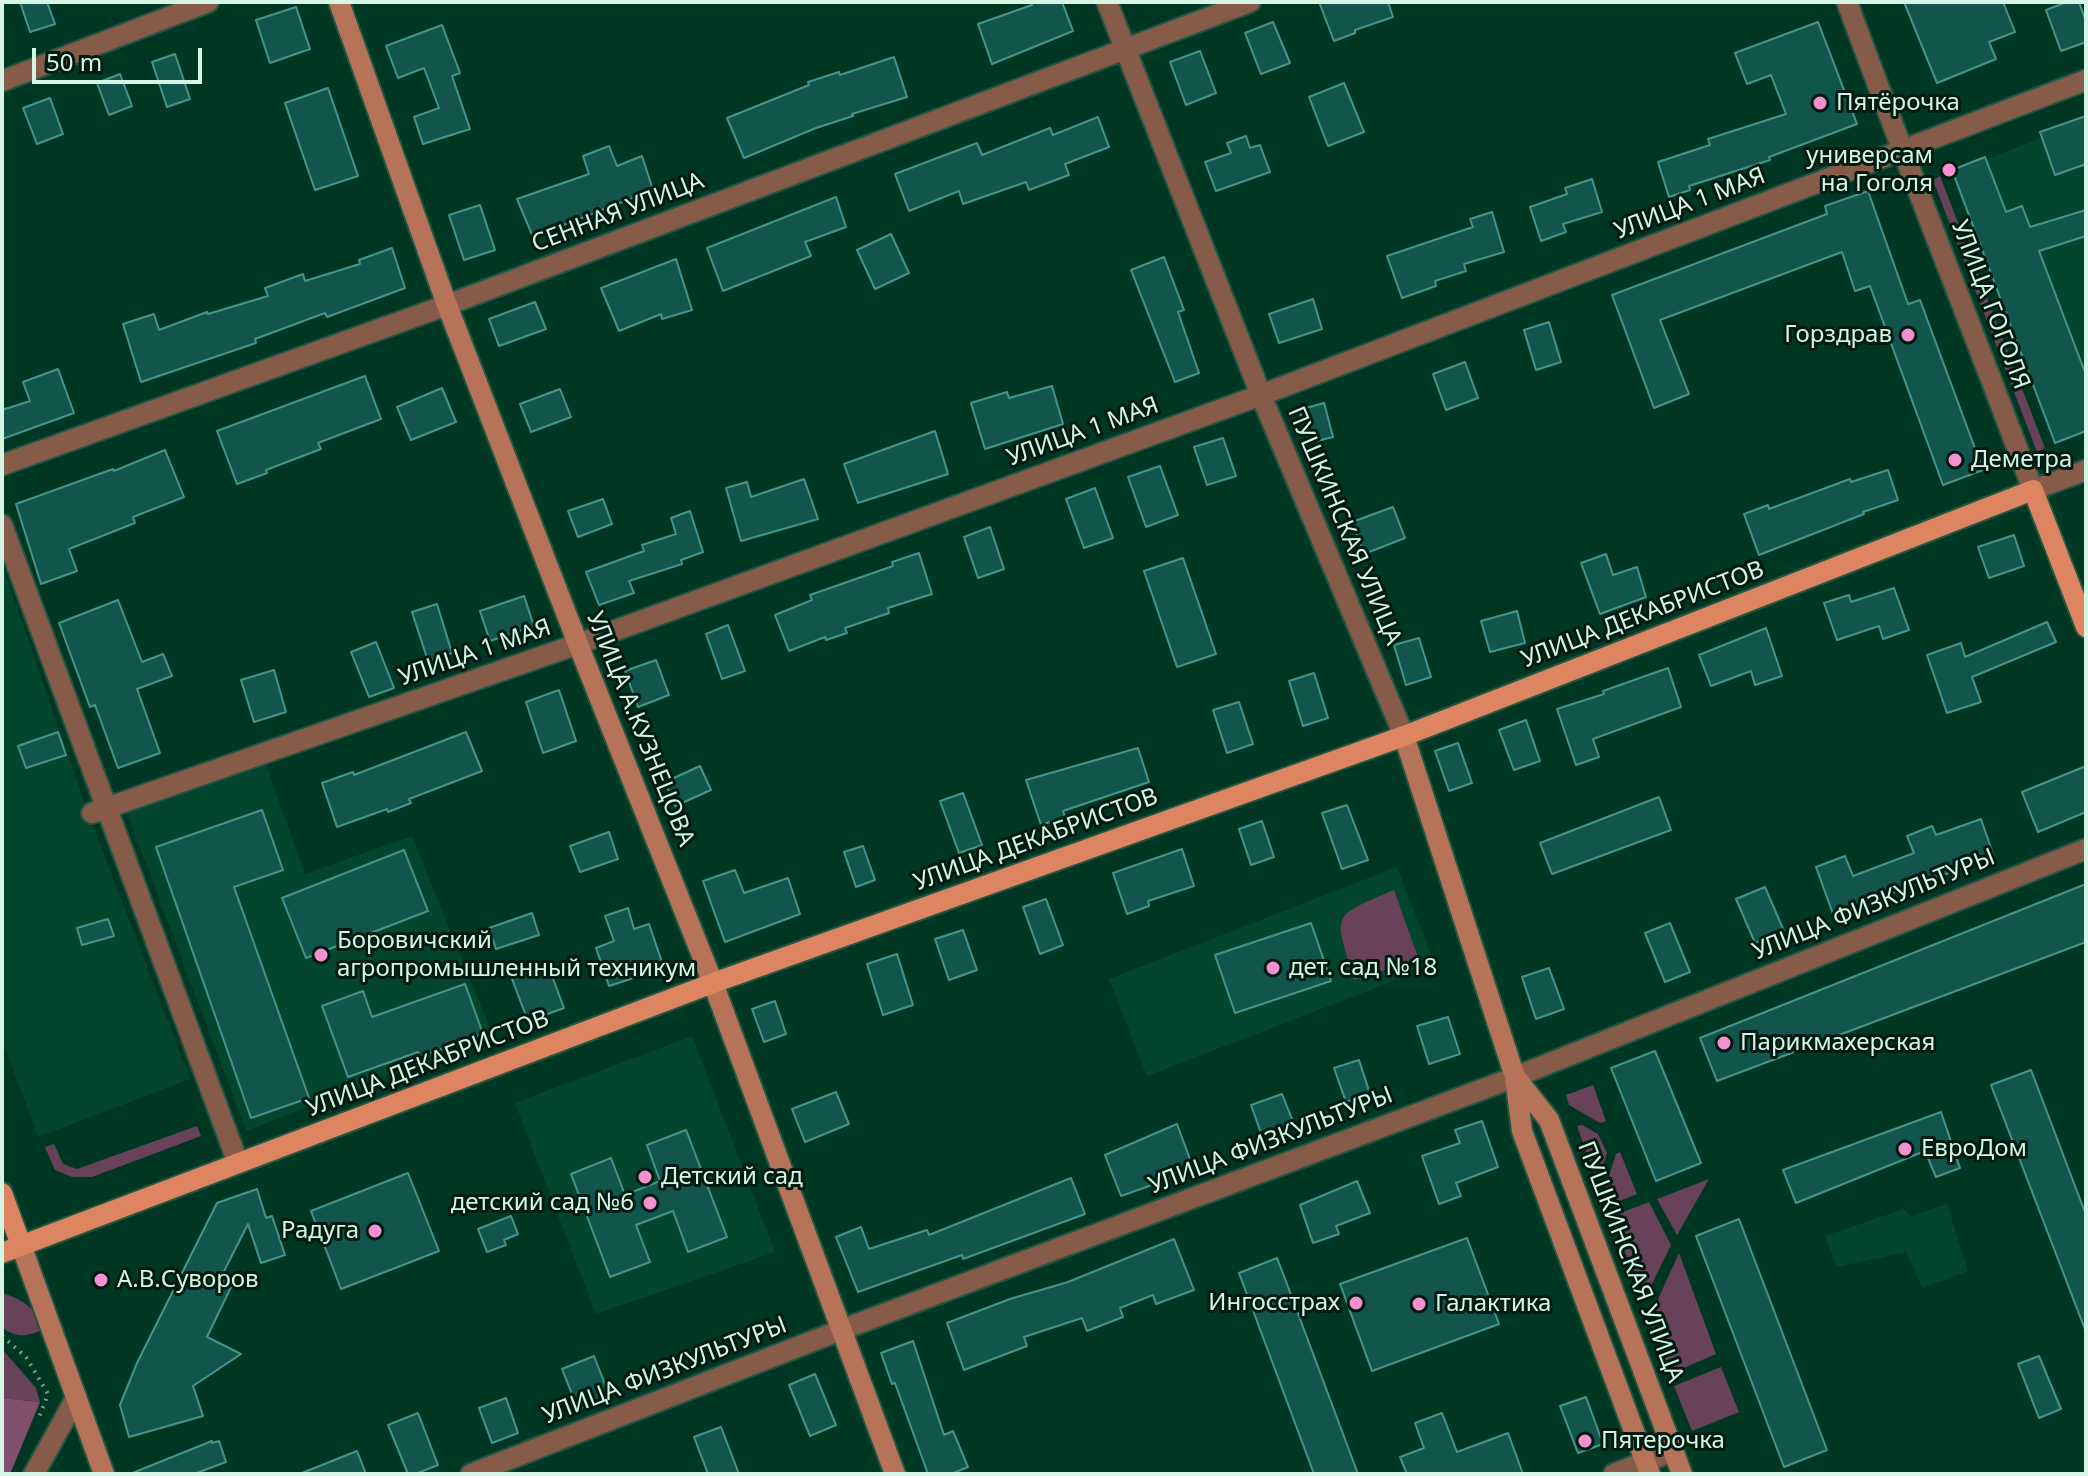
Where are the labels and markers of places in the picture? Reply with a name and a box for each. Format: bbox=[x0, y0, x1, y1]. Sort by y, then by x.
place label: Пятёрочка bbox=[1836, 89, 1960, 117]
marker: Пятёрочка bbox=[1811, 94, 1829, 112]
place label: универсам на Гоголя bbox=[1806, 142, 1933, 198]
marker: универсам на Гоголя bbox=[1940, 161, 1958, 179]
place label: Горздрав bbox=[1784, 321, 1892, 349]
marker: Горздрав bbox=[1899, 326, 1917, 344]
place label: Деметра bbox=[1971, 446, 2072, 474]
marker: Деметра bbox=[1946, 451, 1964, 469]
place label: Боровичский агропромышленный техникум bbox=[337, 927, 696, 983]
marker: Боровичский агропромышленный техникум bbox=[312, 946, 330, 964]
place label: дет. сад №18 bbox=[1289, 954, 1437, 982]
marker: дет. сад №18 bbox=[1264, 959, 1282, 977]
place label: Парикмахерская bbox=[1740, 1029, 1935, 1057]
marker: Парикмахерская bbox=[1715, 1034, 1733, 1052]
place label: ЕвроДом bbox=[1921, 1135, 2027, 1163]
marker: ЕвроДом bbox=[1896, 1140, 1914, 1158]
place label: Детский сад bbox=[661, 1163, 803, 1191]
marker: Детский сад bbox=[636, 1168, 654, 1186]
place label: детский сад №6 bbox=[451, 1189, 634, 1217]
marker: детский сад №6 bbox=[641, 1194, 659, 1212]
place label: Радуга bbox=[281, 1217, 359, 1245]
marker: Радуга bbox=[366, 1222, 384, 1240]
place label: А.В.Суворов bbox=[117, 1266, 259, 1294]
marker: А.В.Суворов bbox=[92, 1271, 110, 1289]
place label: Ингосстрах bbox=[1208, 1289, 1340, 1317]
place label: Галактика bbox=[1435, 1290, 1551, 1318]
marker: Ингосстрах bbox=[1347, 1294, 1365, 1312]
marker: Галактика bbox=[1410, 1295, 1428, 1313]
place label: Пятерочка bbox=[1601, 1427, 1725, 1455]
marker: Пятерочка bbox=[1576, 1432, 1594, 1450]

